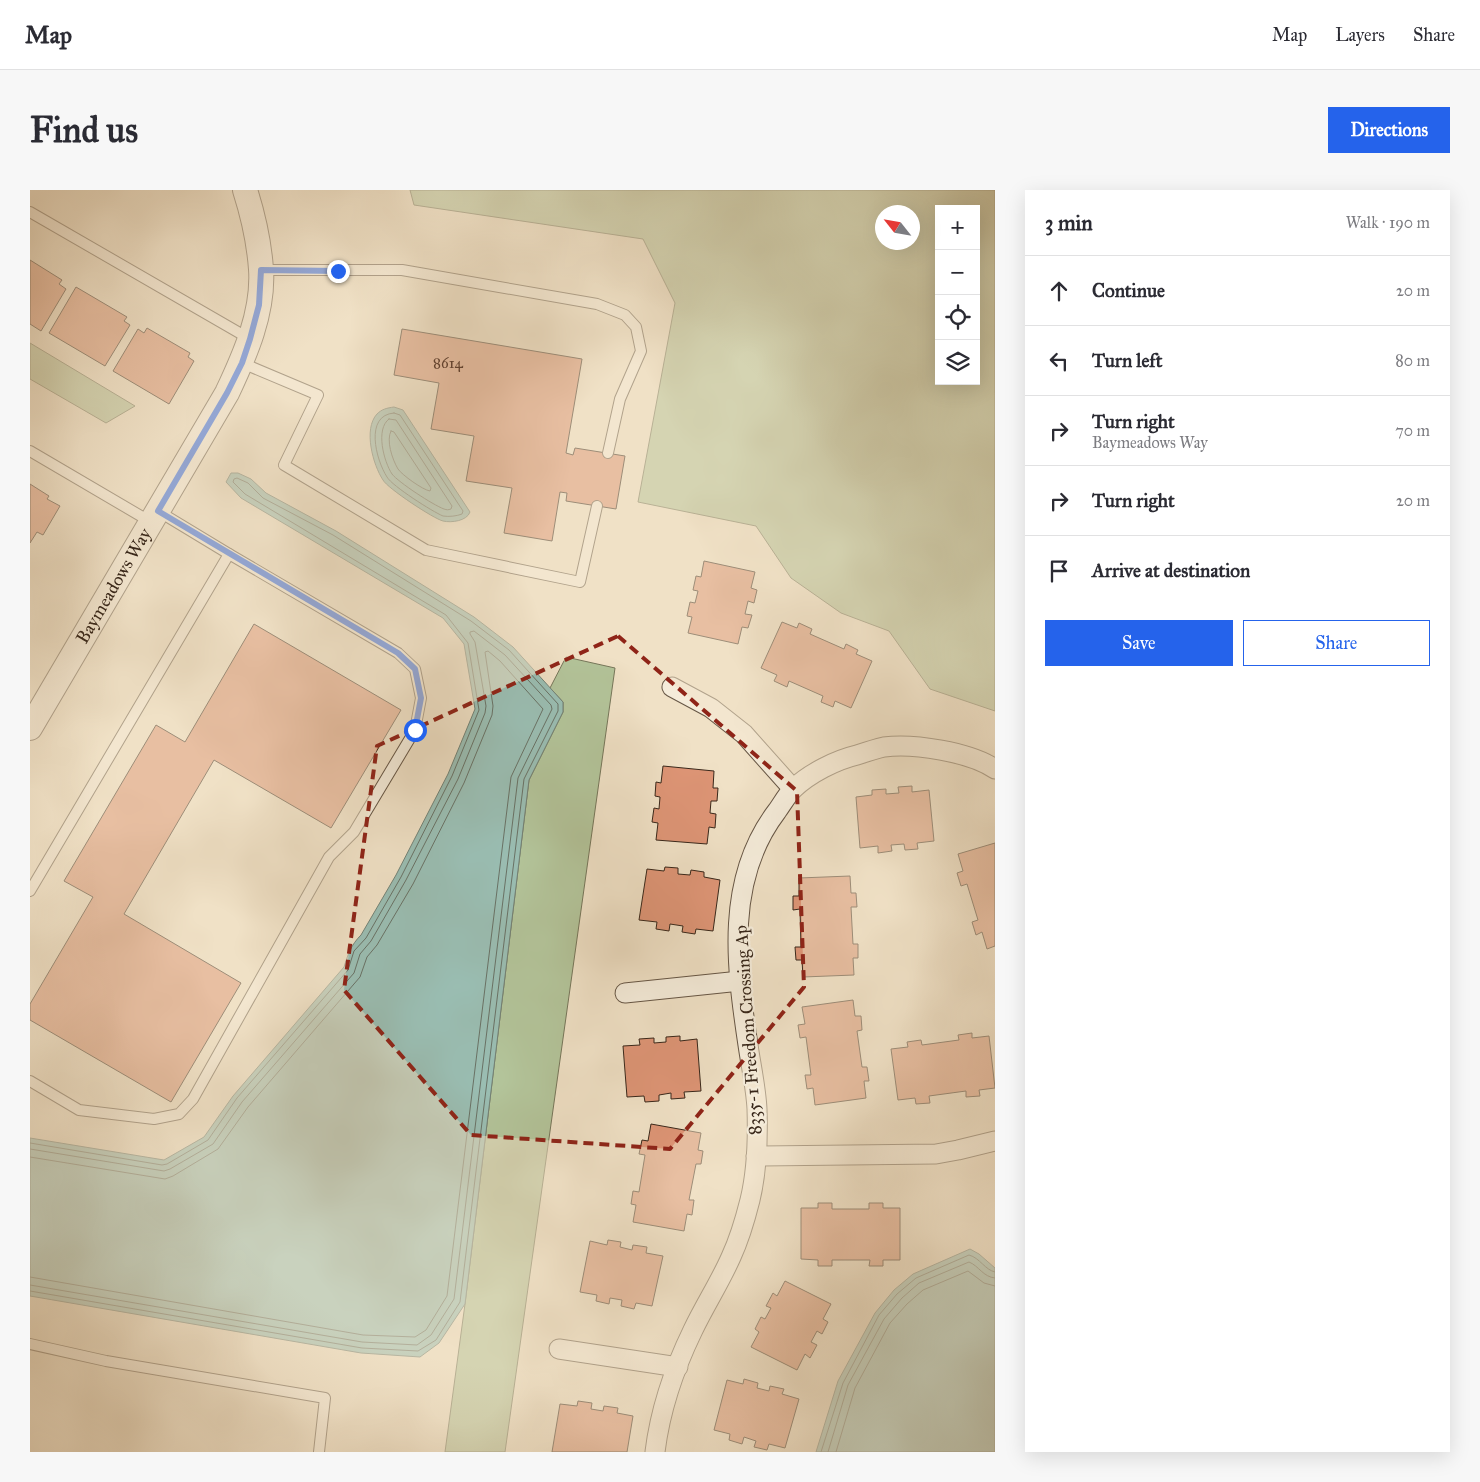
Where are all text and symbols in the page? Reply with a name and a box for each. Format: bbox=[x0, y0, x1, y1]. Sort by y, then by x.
text: Map bbox=[25, 20, 72, 50]
text: Map bbox=[1272, 24, 1307, 46]
text: Layers bbox=[1335, 24, 1385, 46]
text: Share bbox=[1413, 24, 1455, 46]
button: Directions bbox=[1328, 107, 1450, 153]
text: Find us bbox=[30, 109, 138, 152]
north arrow bbox=[875, 205, 920, 250]
map controls bbox=[935, 205, 980, 385]
button: + bbox=[935, 205, 980, 250]
text: 3 min bbox=[1045, 210, 1093, 236]
text: Walk · 190 m bbox=[1346, 213, 1430, 232]
button: − bbox=[935, 250, 980, 295]
route end bbox=[327, 260, 350, 283]
icon: ahead bbox=[1045, 277, 1073, 305]
text: Continue bbox=[1092, 279, 1165, 302]
text: 20 m bbox=[1396, 281, 1430, 300]
button: locate bbox=[935, 295, 980, 340]
button: layers bbox=[935, 340, 980, 385]
icon: left bbox=[1045, 347, 1073, 375]
text: Turn left bbox=[1092, 349, 1162, 372]
text: 80 m bbox=[1395, 351, 1430, 370]
house number: 8614 bbox=[433, 354, 464, 372]
text: Turn right bbox=[1092, 410, 1175, 433]
icon: right bbox=[1045, 417, 1073, 445]
text: 70 m bbox=[1395, 421, 1430, 440]
text: Baymeadows Way bbox=[1092, 433, 1208, 452]
icon: right bbox=[1045, 487, 1073, 515]
text: Turn right bbox=[1092, 489, 1175, 512]
text: 20 m bbox=[1396, 491, 1430, 510]
street label: Baymeadows Way bbox=[71, 523, 156, 648]
icon: arrive bbox=[1045, 557, 1073, 585]
text: Arrive at destination bbox=[1092, 559, 1250, 582]
button: Save bbox=[1045, 620, 1233, 666]
button: Share bbox=[1243, 620, 1430, 666]
route start bbox=[404, 719, 427, 742]
street label: 8335-1 Freedom Crossing Ap bbox=[730, 924, 767, 1136]

